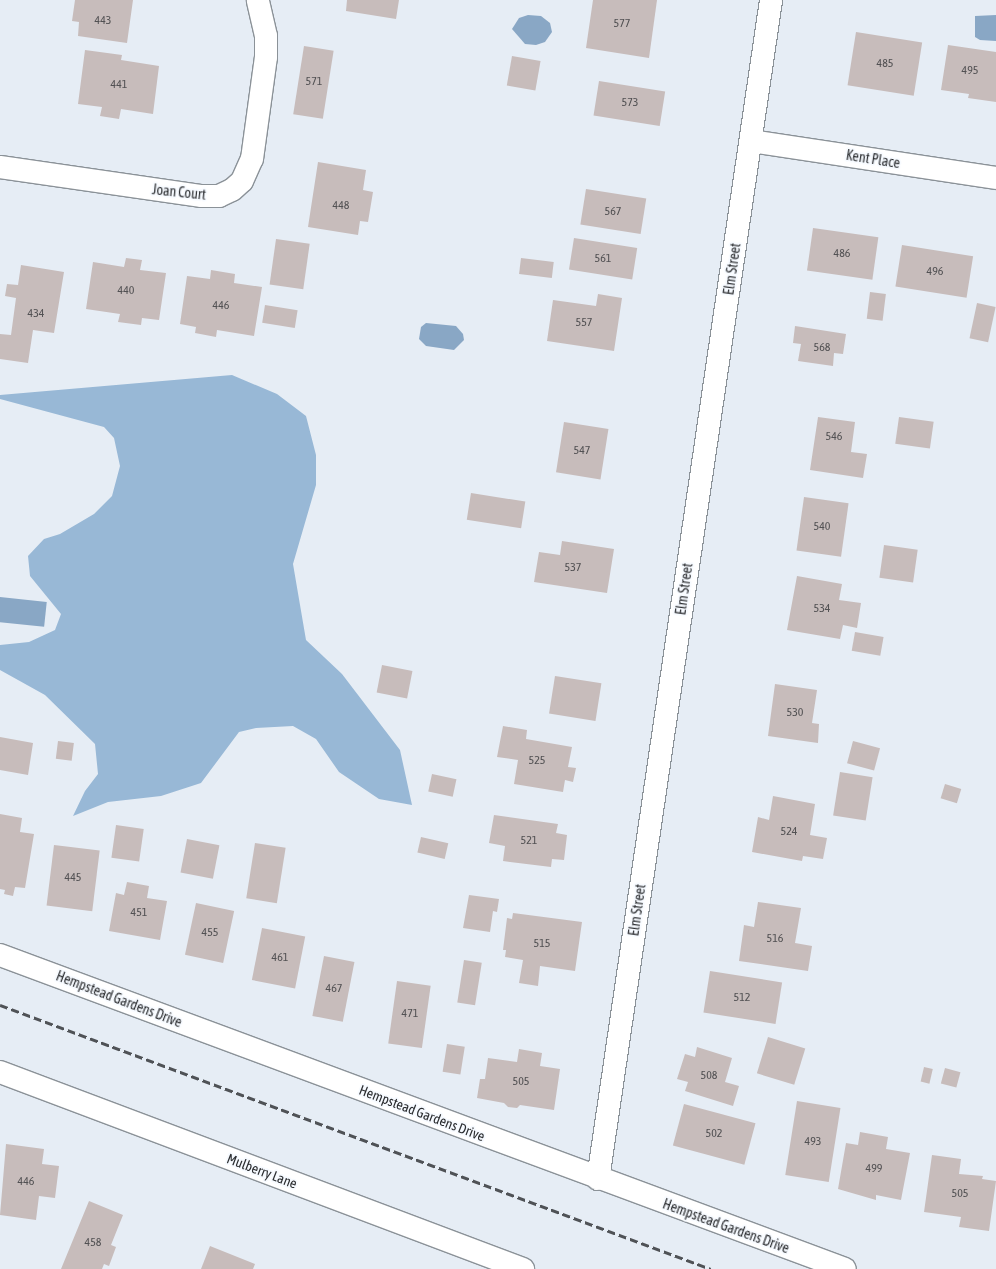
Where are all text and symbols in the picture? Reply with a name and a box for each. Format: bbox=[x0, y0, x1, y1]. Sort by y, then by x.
house number: 443 bbox=[95, 14, 111, 28]
house number: 577 bbox=[614, 17, 630, 31]
house number: 485 bbox=[877, 57, 893, 71]
house number: 495 bbox=[962, 64, 978, 78]
house number: 571 bbox=[306, 75, 322, 89]
house number: 441 bbox=[111, 78, 127, 92]
house number: 573 bbox=[622, 96, 638, 110]
street label: Kent Place bbox=[845, 146, 901, 172]
street label: Joan Court bbox=[151, 181, 207, 203]
house number: 448 bbox=[333, 199, 349, 213]
house number: 567 bbox=[605, 205, 621, 219]
street label: Elm Street bbox=[720, 242, 744, 296]
house number: 486 bbox=[834, 247, 850, 261]
house number: 561 bbox=[595, 252, 611, 266]
house number: 496 bbox=[927, 265, 943, 279]
house number: 440 bbox=[118, 284, 134, 298]
house number: 446 bbox=[213, 299, 229, 313]
house number: 434 bbox=[28, 307, 44, 321]
house number: 557 bbox=[576, 316, 592, 330]
house number: 568 bbox=[814, 341, 830, 355]
house number: 546 bbox=[826, 430, 842, 444]
house number: 547 bbox=[574, 444, 590, 458]
house number: 540 bbox=[814, 520, 830, 534]
house number: 537 bbox=[565, 561, 581, 575]
street label: Elm Street bbox=[672, 562, 696, 616]
house number: 534 bbox=[814, 602, 830, 616]
house number: 530 bbox=[787, 706, 803, 720]
house number: 525 bbox=[529, 754, 545, 768]
house number: 524 bbox=[781, 825, 797, 839]
house number: 521 bbox=[521, 834, 537, 848]
house number: 445 bbox=[65, 871, 81, 885]
street label: Elm Street bbox=[625, 883, 649, 937]
house number: 451 bbox=[131, 906, 147, 920]
house number: 455 bbox=[202, 926, 218, 940]
house number: 516 bbox=[767, 932, 783, 946]
house number: 515 bbox=[534, 937, 550, 951]
house number: 461 bbox=[272, 951, 288, 965]
street label: Hempstead Gardens Drive bbox=[54, 967, 184, 1031]
house number: 467 bbox=[326, 982, 342, 996]
house number: 512 bbox=[734, 991, 750, 1005]
house number: 471 bbox=[402, 1007, 418, 1021]
house number: 508 bbox=[701, 1069, 717, 1083]
house number: 505 bbox=[513, 1075, 529, 1089]
street label: Hempstead Gardens Drive bbox=[357, 1081, 487, 1145]
house number: 502 bbox=[706, 1127, 722, 1141]
house number: 493 bbox=[805, 1135, 821, 1149]
street label: Mulberry Lane bbox=[225, 1150, 299, 1192]
house number: 499 bbox=[866, 1162, 882, 1176]
house number: 446 bbox=[18, 1175, 34, 1189]
house number: 505 bbox=[952, 1187, 968, 1201]
street label: Hempstead Gardens Drive bbox=[660, 1195, 792, 1257]
house number: 458 bbox=[85, 1236, 101, 1250]

